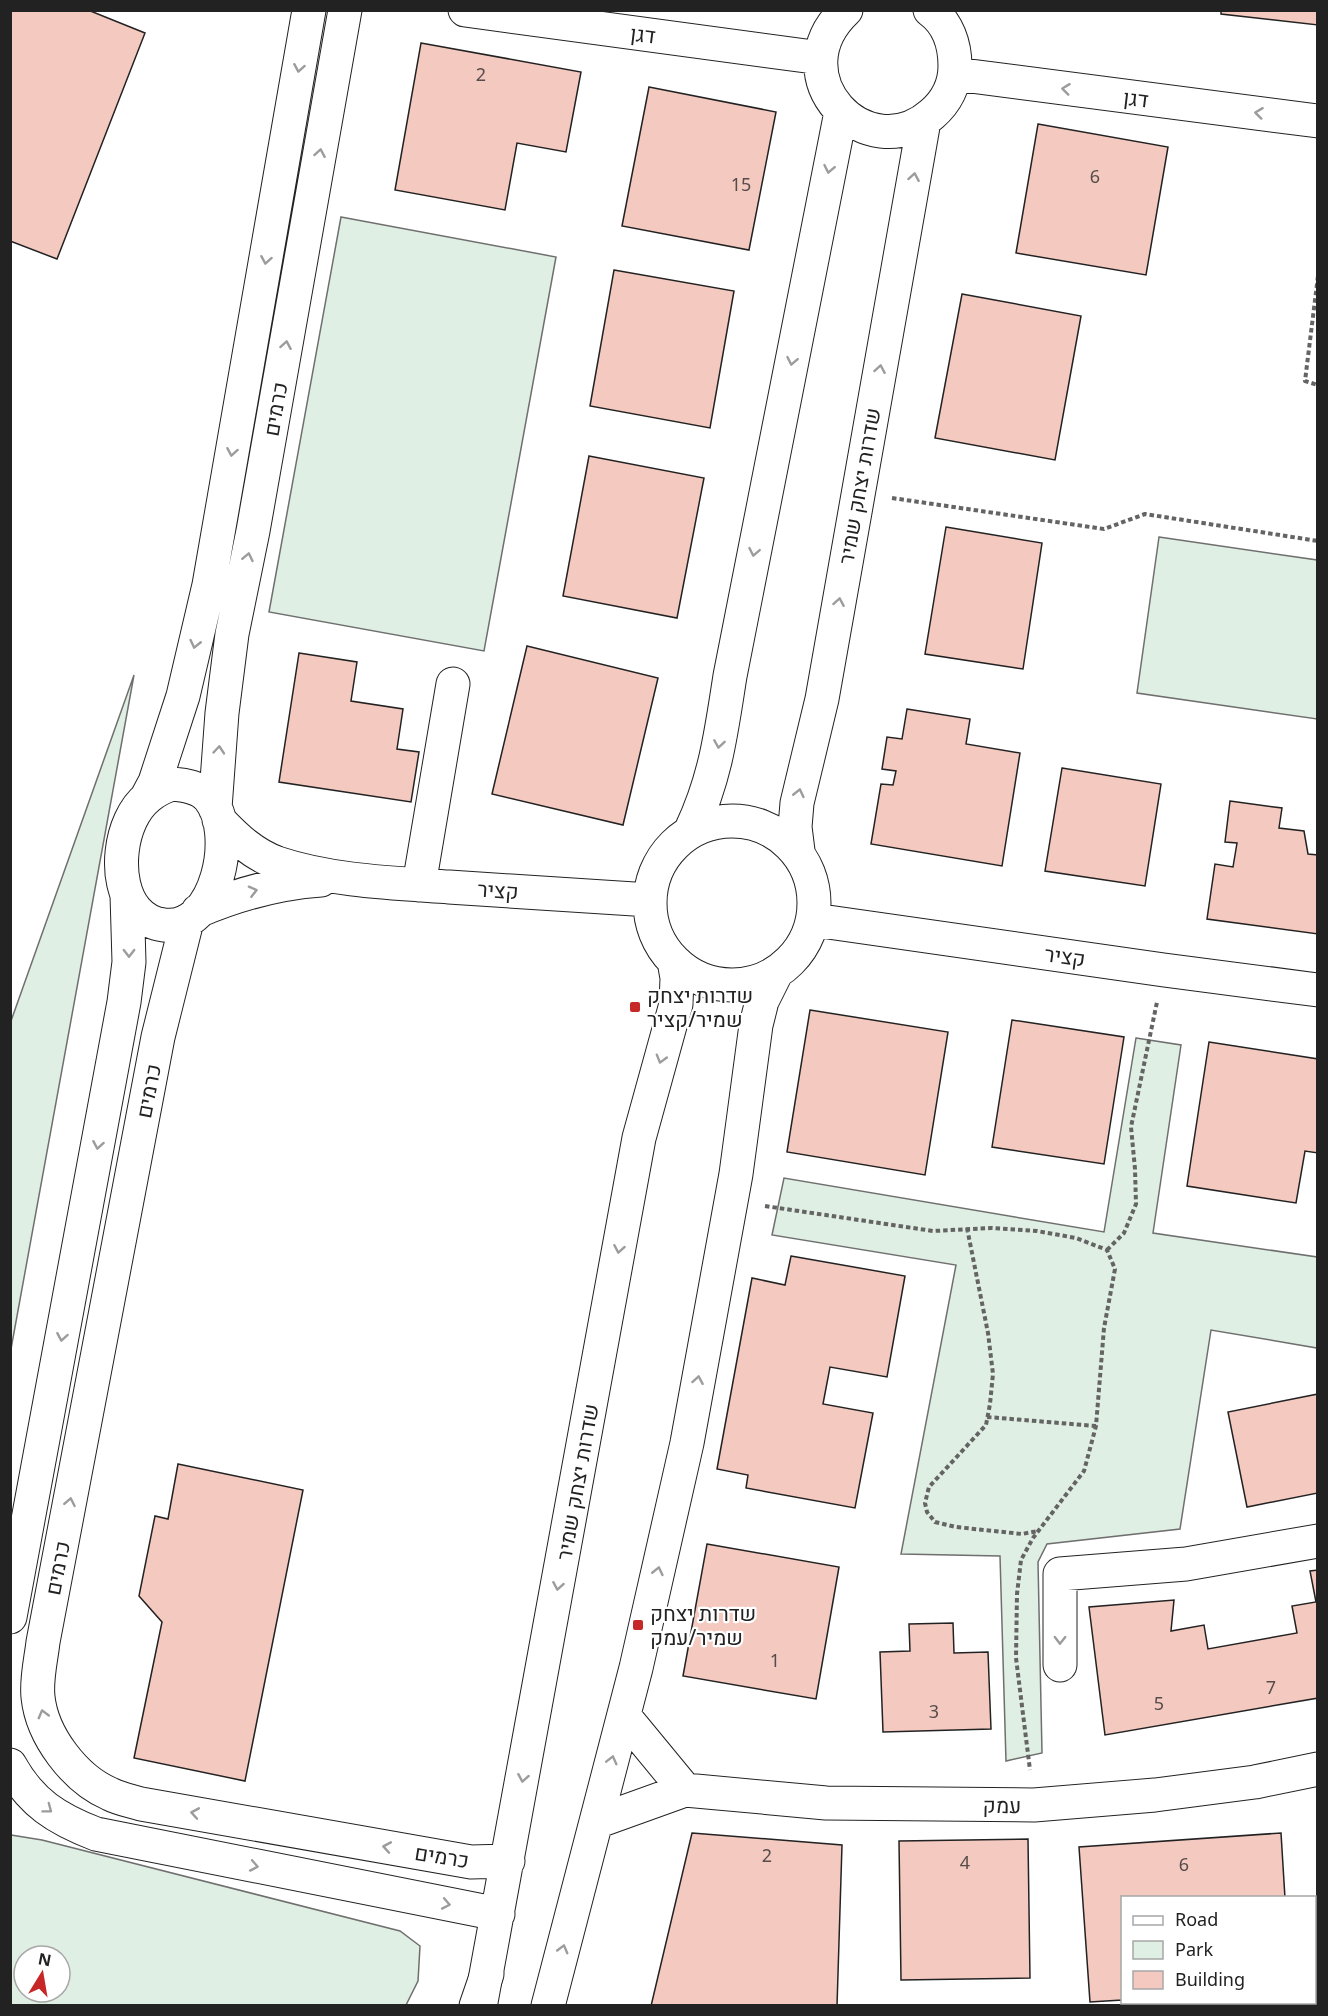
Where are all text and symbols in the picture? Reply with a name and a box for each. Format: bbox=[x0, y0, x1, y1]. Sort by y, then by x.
street label: דגן bbox=[629, 19, 657, 49]
house number: 2 bbox=[476, 62, 486, 86]
one-way arrow bbox=[293, 63, 306, 73]
one-way arrow bbox=[1061, 83, 1071, 95]
street label: דגן bbox=[1122, 83, 1150, 113]
one-way arrow bbox=[1255, 108, 1264, 120]
one-way arrow bbox=[313, 148, 326, 158]
one-way arrow bbox=[823, 164, 836, 174]
house number: 6 bbox=[1090, 164, 1100, 188]
house number: 15 bbox=[731, 172, 751, 196]
one-way arrow bbox=[907, 172, 920, 182]
one-way arrow bbox=[260, 256, 272, 265]
one-way arrow bbox=[279, 340, 292, 350]
one-way arrow bbox=[786, 355, 799, 365]
one-way arrow bbox=[873, 364, 886, 374]
street label: כרמים bbox=[256, 380, 294, 438]
street label: שדרות יצחק שמיר bbox=[831, 406, 887, 566]
one-way arrow bbox=[226, 447, 239, 457]
one-way arrow bbox=[748, 547, 761, 557]
one-way arrow bbox=[241, 553, 254, 563]
one-way arrow bbox=[832, 598, 845, 608]
one-way arrow bbox=[190, 639, 203, 649]
one-way arrow bbox=[713, 738, 726, 748]
one-way arrow bbox=[212, 745, 225, 754]
one-way arrow bbox=[792, 788, 805, 798]
street label: קציר bbox=[476, 875, 520, 905]
one-way arrow bbox=[248, 886, 258, 899]
street label: קציר bbox=[1043, 939, 1087, 973]
one-way arrow bbox=[123, 949, 135, 958]
place label: שדרות יצחק שמיר/קציר bbox=[647, 981, 753, 1033]
marker: שדרות יצחק שמיר/קציר bbox=[628, 1000, 642, 1014]
one-way arrow bbox=[656, 1053, 668, 1064]
street label: כרמים bbox=[129, 1062, 167, 1120]
one-way arrow bbox=[92, 1140, 105, 1150]
one-way arrow bbox=[613, 1244, 626, 1254]
one-way arrow bbox=[56, 1332, 69, 1342]
one-way arrow bbox=[691, 1375, 704, 1385]
street label: שדרות יצחק שמיר bbox=[549, 1402, 605, 1562]
one-way arrow bbox=[63, 1497, 76, 1507]
street label: כרמים bbox=[38, 1539, 76, 1597]
one-way arrow bbox=[651, 1566, 664, 1576]
one-way arrow bbox=[552, 1581, 565, 1591]
place label: שדרות יצחק שמיר/עמק bbox=[650, 1599, 756, 1651]
marker: שדרות יצחק שמיר/עמק bbox=[631, 1618, 645, 1632]
one-way arrow bbox=[1054, 1636, 1066, 1645]
house number: 1 bbox=[770, 1648, 780, 1672]
house number: 7 bbox=[1266, 1675, 1276, 1699]
house number: 5 bbox=[1154, 1691, 1164, 1715]
house number: 3 bbox=[929, 1699, 939, 1723]
one-way arrow bbox=[38, 1710, 50, 1720]
one-way arrow bbox=[605, 1755, 618, 1765]
one-way arrow bbox=[517, 1772, 530, 1782]
street label: עמק bbox=[982, 1791, 1022, 1819]
one-way arrow bbox=[41, 1802, 52, 1813]
one-way arrow bbox=[191, 1808, 200, 1820]
street label: כרמים bbox=[413, 1838, 471, 1874]
one-way arrow bbox=[383, 1841, 393, 1854]
house number: 2 bbox=[762, 1843, 772, 1867]
house number: 4 bbox=[960, 1850, 970, 1874]
house number: 6 bbox=[1179, 1852, 1189, 1876]
one-way arrow bbox=[249, 1859, 259, 1872]
legend bbox=[1121, 1896, 1316, 2004]
one-way arrow bbox=[440, 1897, 450, 1910]
text: Road bbox=[1175, 1907, 1218, 1931]
text: Park bbox=[1175, 1937, 1213, 1961]
north arrow bbox=[12, 1944, 72, 2004]
one-way arrow bbox=[556, 1944, 568, 1955]
text: N bbox=[36, 1947, 53, 1971]
text: Building bbox=[1175, 1967, 1245, 1991]

